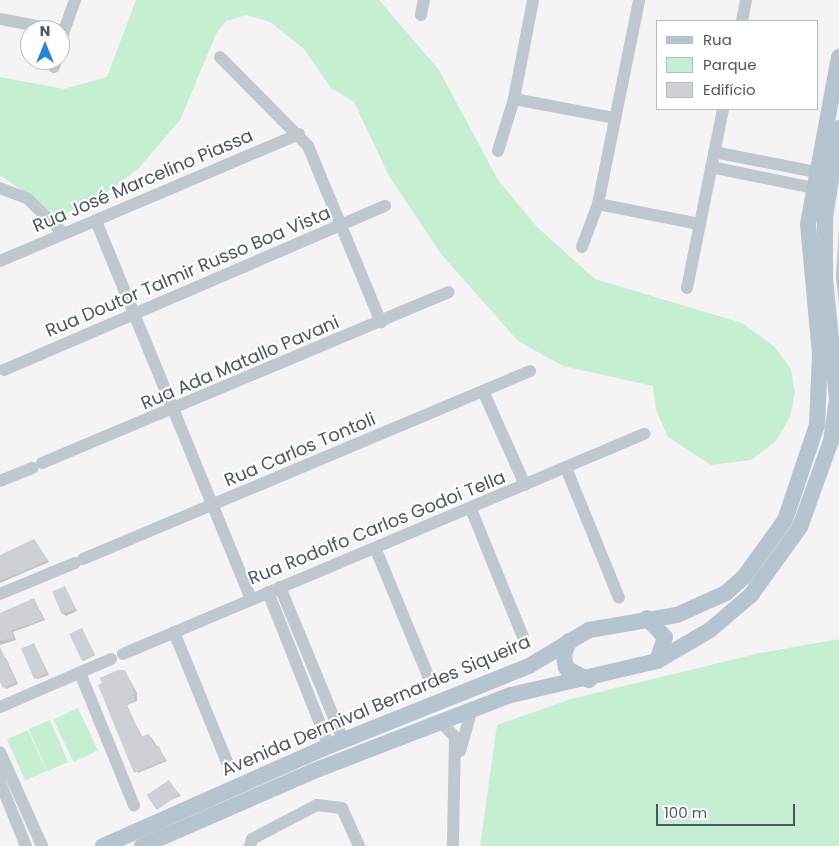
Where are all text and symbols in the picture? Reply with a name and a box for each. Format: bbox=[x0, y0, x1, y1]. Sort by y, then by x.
north arrow bbox=[20, 20, 70, 70]
legend bbox=[656, 20, 819, 110]
text: N bbox=[40, 21, 50, 41]
text: Rua bbox=[703, 29, 732, 50]
text: Parque bbox=[703, 54, 756, 75]
text: Edifício bbox=[703, 79, 756, 100]
street label: Rua José Marcelino Piassa bbox=[30, 125, 256, 237]
street label: Rua Doutor Talmir Russo Boa Vista bbox=[42, 202, 334, 342]
street label: Rua Ada Matallo Pavani bbox=[138, 311, 342, 415]
street label: Rua Carlos Tontoli bbox=[221, 408, 379, 492]
street label: Rua Rodolfo Carlos Godoi Tella bbox=[245, 466, 509, 590]
street label: Avenida Dermival Bernardes Siqueira bbox=[218, 631, 534, 781]
scale bar bbox=[659, 794, 798, 826]
text: 100 m bbox=[664, 802, 707, 823]

